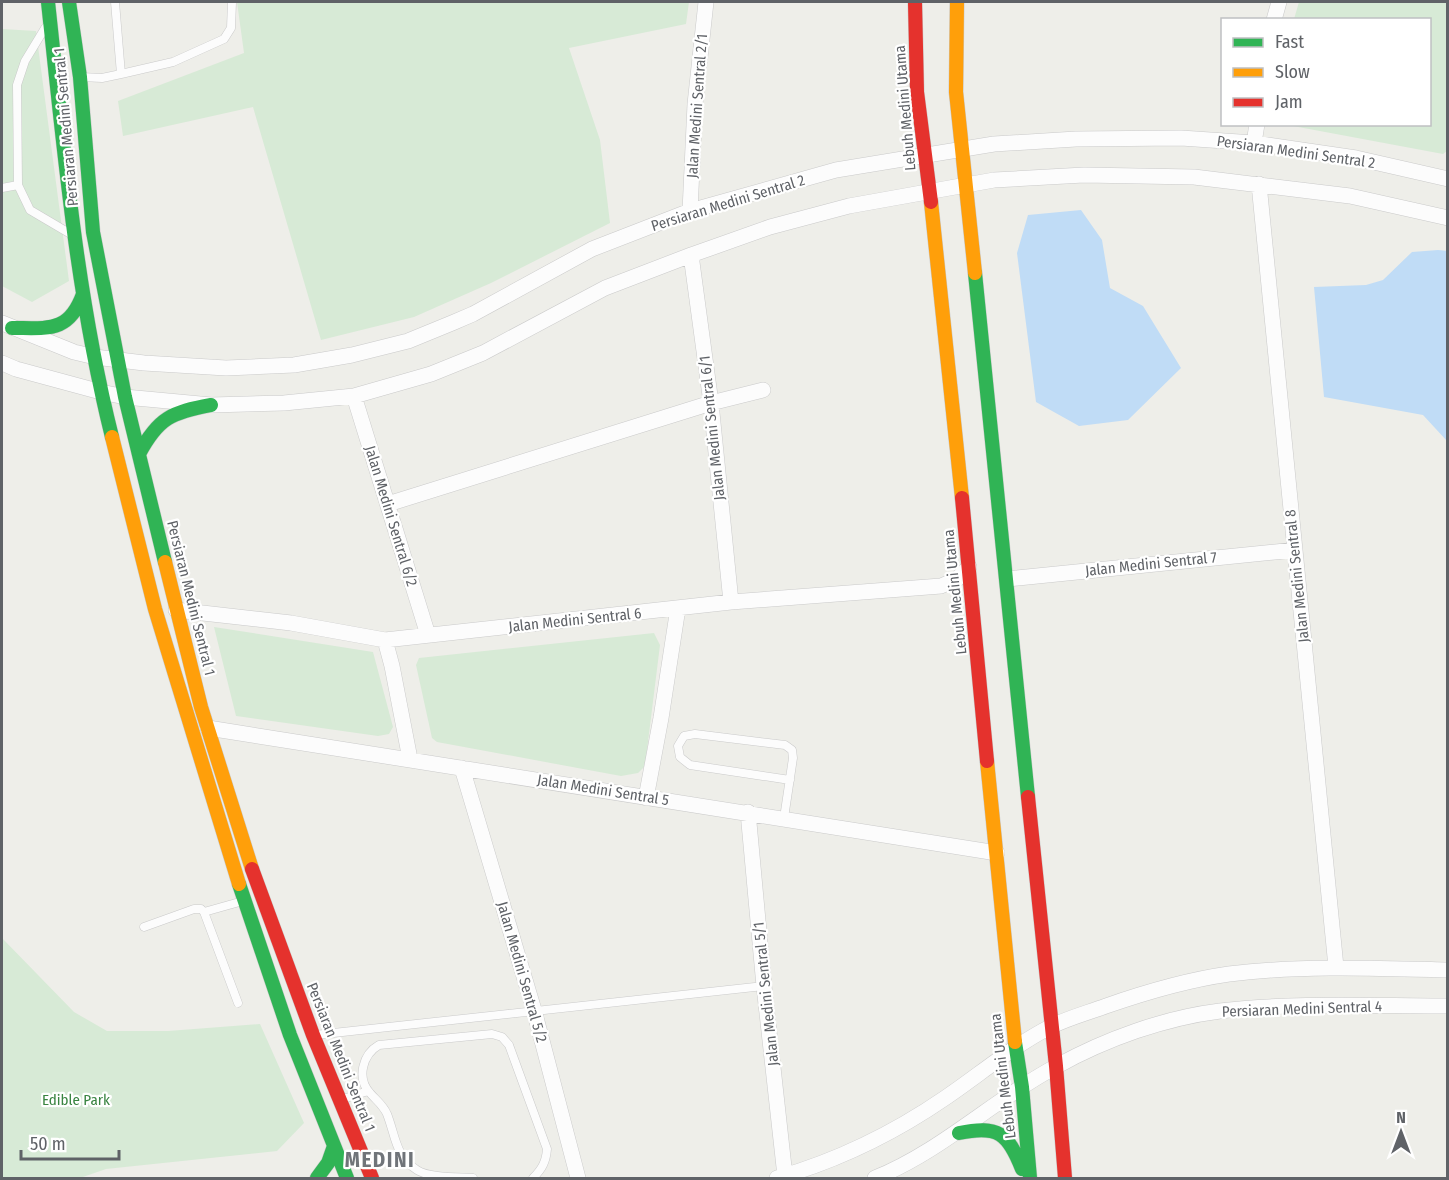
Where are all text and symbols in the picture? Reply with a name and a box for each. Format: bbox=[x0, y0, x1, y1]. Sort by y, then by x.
legend bbox=[1221, 18, 1431, 126]
text: Fast bbox=[1275, 31, 1304, 53]
street label: Jalan Medini Sentral 2/1 bbox=[683, 33, 711, 179]
street label: Lebuh Medini Utama bbox=[891, 44, 919, 172]
street label: Persiaran Medini Sentral 1 bbox=[50, 47, 82, 207]
text: Slow bbox=[1275, 61, 1310, 83]
text: Jam bbox=[1275, 91, 1303, 113]
street label: Persiaran Medini Sentral 2 bbox=[1216, 132, 1377, 172]
street label: Persiaran Medini Sentral 2 bbox=[649, 171, 807, 235]
street label: Jalan Medini Sentral 6/1 bbox=[695, 355, 729, 501]
street label: Jalan Medini Sentral 6/2 bbox=[361, 443, 421, 589]
street label: Jalan Medini Sentral 8 bbox=[1281, 509, 1313, 643]
street label: Persiaran Medini Sentral 1 bbox=[163, 519, 219, 677]
street label: Lebuh Medini Utama bbox=[939, 528, 971, 656]
street label: Jalan Medini Sentral 7 bbox=[1084, 548, 1218, 580]
street label: Jalan Medini Sentral 6 bbox=[508, 604, 642, 636]
street label: Jalan Medini Sentral 5 bbox=[536, 771, 670, 809]
street label: Jalan Medini Sentral 5/2 bbox=[493, 899, 551, 1045]
street label: Jalan Medini Sentral 5/1 bbox=[749, 921, 783, 1067]
street label: Persiaran Medini Sentral 1 bbox=[303, 980, 379, 1134]
street label: Persiaran Medini Sentral 4 bbox=[1222, 997, 1382, 1021]
street label: Lebuh Medini Utama bbox=[986, 1012, 1020, 1140]
park label: Edible Park bbox=[42, 1091, 110, 1109]
north arrow bbox=[1371, 1102, 1431, 1162]
text: N bbox=[1396, 1108, 1406, 1127]
scale bar bbox=[21, 1123, 118, 1161]
text: 50 m bbox=[30, 1133, 66, 1155]
district label: MEDINI bbox=[345, 1147, 415, 1173]

